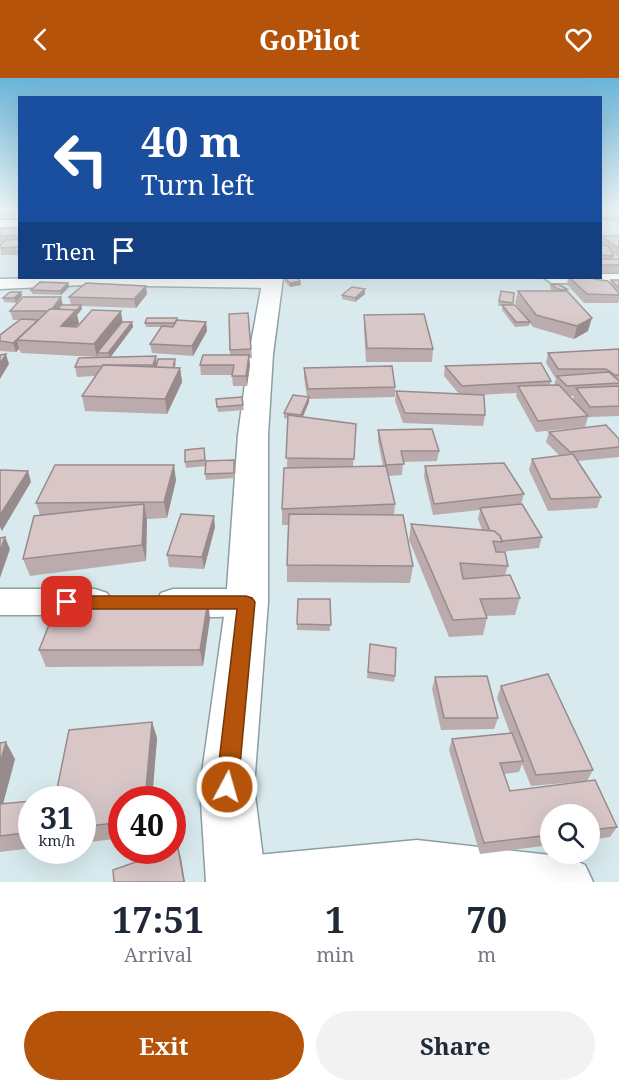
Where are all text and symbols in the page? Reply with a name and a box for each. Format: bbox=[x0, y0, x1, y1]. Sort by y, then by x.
text: GoPilot bbox=[259, 21, 360, 58]
icon: back bbox=[24, 23, 57, 56]
icon: heart bbox=[562, 23, 595, 56]
text: 40 m bbox=[141, 112, 241, 169]
icon: left bbox=[42, 120, 120, 198]
text: Turn left bbox=[141, 166, 254, 203]
icon: arrive bbox=[107, 234, 140, 267]
text: Then bbox=[42, 236, 95, 266]
pin bbox=[41, 576, 92, 627]
icon: arrive bbox=[50, 585, 83, 618]
position arrow bbox=[195, 755, 259, 819]
speed limit sign: 40 bbox=[108, 786, 186, 864]
text: 31 bbox=[40, 797, 74, 838]
map controls bbox=[540, 804, 600, 864]
button: search bbox=[540, 804, 600, 864]
text: km/h bbox=[39, 830, 75, 850]
text: 17:51 bbox=[112, 895, 204, 944]
text: 1 bbox=[325, 895, 345, 944]
text: 70 bbox=[466, 895, 507, 944]
text: Arrival bbox=[124, 941, 192, 968]
text: min bbox=[316, 941, 354, 968]
text: m bbox=[477, 941, 496, 968]
button: Exit bbox=[24, 1011, 304, 1080]
button: Share bbox=[316, 1011, 595, 1080]

